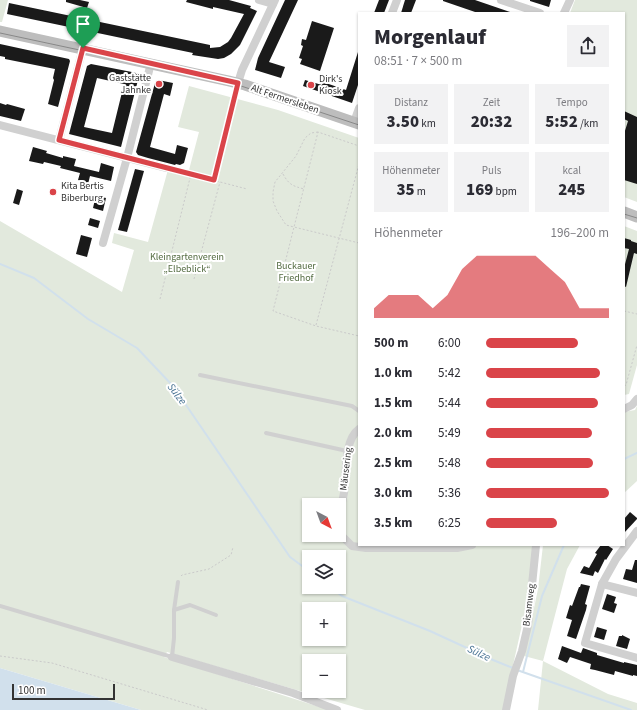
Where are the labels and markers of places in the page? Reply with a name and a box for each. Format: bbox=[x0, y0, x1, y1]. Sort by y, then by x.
pin bbox=[66, 7.0, 100, 48]
place label: Gaststätte Jahnke bbox=[109, 71, 151, 97]
place label: Dirk's Kiosk bbox=[319, 72, 343, 98]
marker: Gaststätte Jahnke bbox=[154, 79, 164, 89]
marker: Dirk's Kiosk bbox=[306, 80, 316, 90]
place label: Kita Bertis Biberburg bbox=[61, 179, 104, 205]
marker: Kita Bertis Biberburg bbox=[48, 187, 58, 197]

